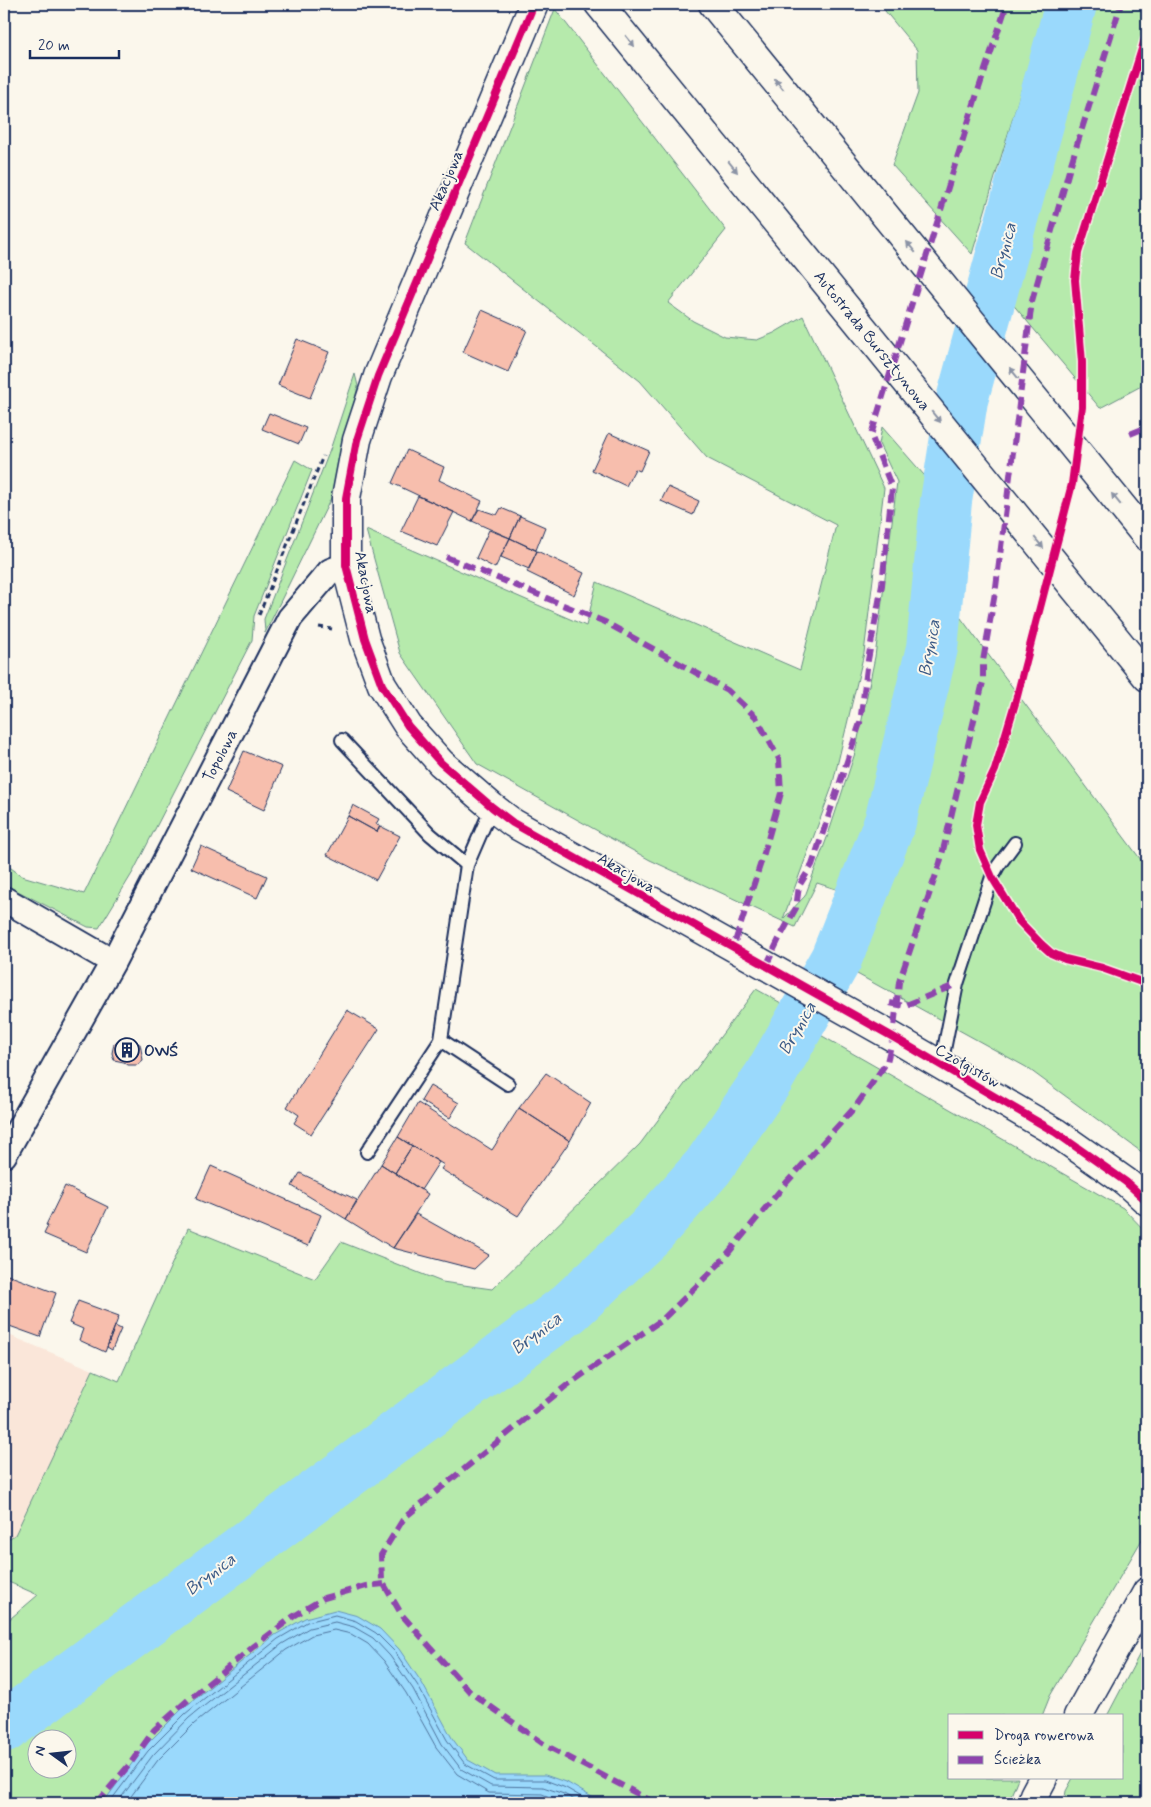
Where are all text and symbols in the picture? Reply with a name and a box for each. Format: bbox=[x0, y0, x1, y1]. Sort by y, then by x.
scale bar bbox=[30, 28, 119, 60]
one-way arrow bbox=[625, 35, 636, 48]
text: 20 m bbox=[38, 36, 70, 56]
one-way arrow bbox=[773, 78, 784, 91]
street label: Akacjowa bbox=[424, 147, 468, 214]
one-way arrow bbox=[727, 161, 738, 174]
water label: Brynica bbox=[985, 220, 1023, 282]
one-way arrow bbox=[906, 241, 917, 254]
street label: Autostrada Bursztynowa bbox=[809, 267, 935, 415]
one-way arrow bbox=[1008, 367, 1019, 380]
one-way arrow bbox=[931, 411, 942, 424]
one-way arrow bbox=[1111, 493, 1122, 506]
one-way arrow bbox=[1033, 537, 1044, 550]
street label: Akacjowa bbox=[349, 549, 382, 616]
water label: Brynica bbox=[913, 618, 947, 679]
street label: Topolowa bbox=[198, 726, 243, 786]
street label: Akacjowa bbox=[593, 848, 659, 898]
water label: Brynica bbox=[773, 997, 823, 1059]
building icon: OWŚ bbox=[114, 1037, 140, 1063]
street label: Czołgistów bbox=[931, 1039, 1004, 1093]
place label: OWŚ bbox=[144, 1041, 178, 1062]
water label: Brynica bbox=[506, 1307, 567, 1361]
water label: Brynica bbox=[180, 1548, 241, 1602]
legend bbox=[948, 1714, 1124, 1780]
text: Droga rowerowa bbox=[994, 1726, 1095, 1746]
north arrow bbox=[28, 1730, 78, 1780]
text: N bbox=[31, 1744, 50, 1758]
text: Ścieżka bbox=[994, 1749, 1042, 1770]

